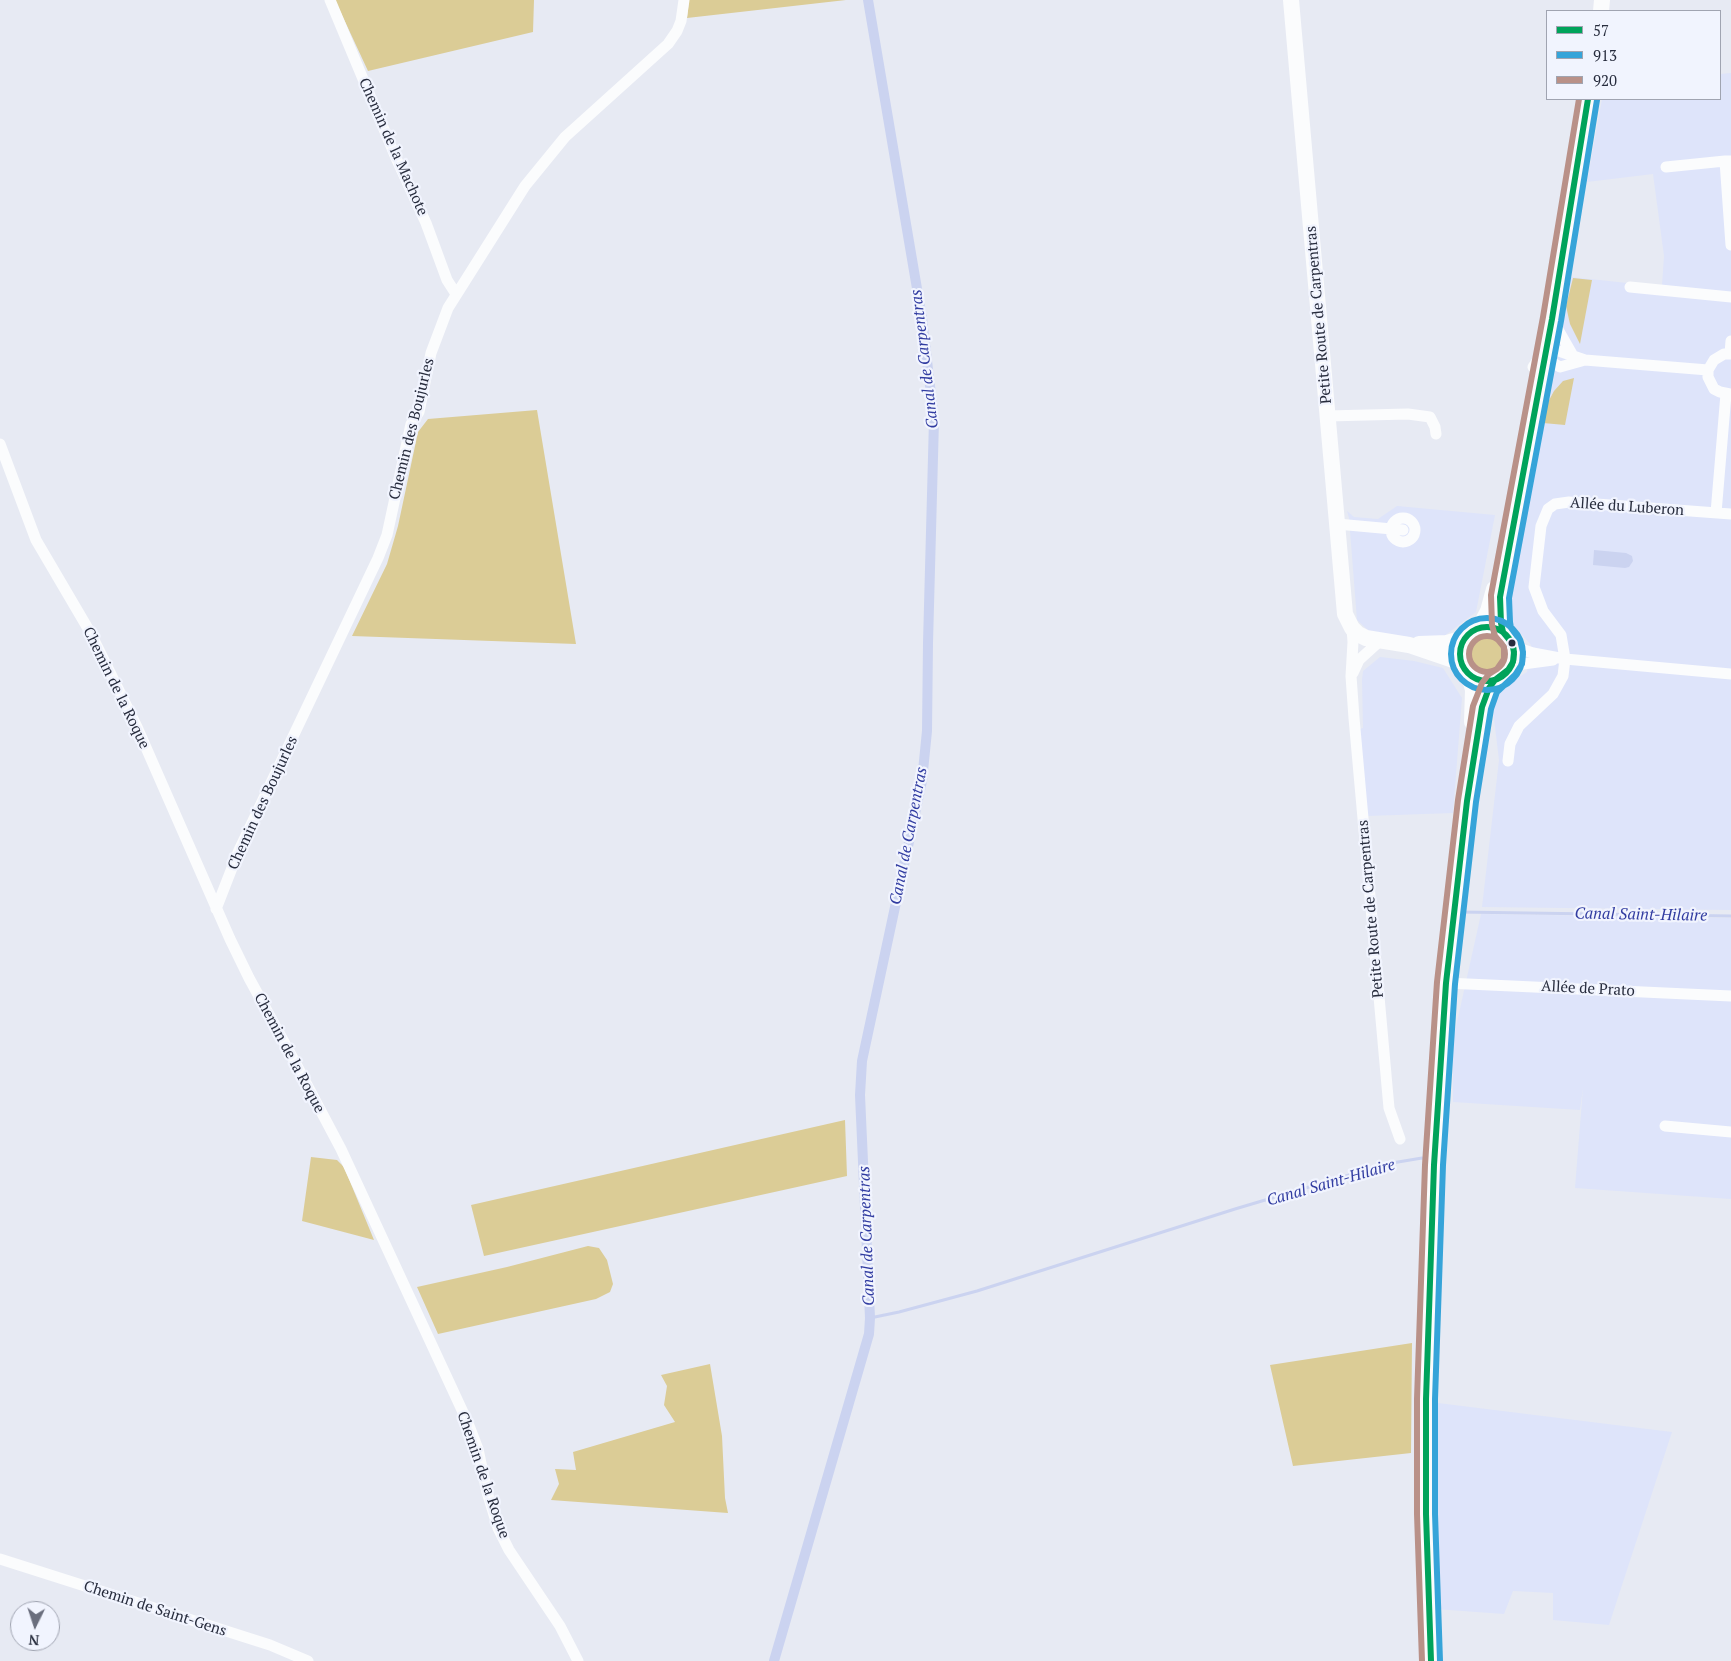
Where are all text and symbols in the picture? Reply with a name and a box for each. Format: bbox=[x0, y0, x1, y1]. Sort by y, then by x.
legend bbox=[1546, 10, 1721, 100]
text: 57 bbox=[1593, 20, 1609, 40]
text: 913 bbox=[1593, 45, 1617, 65]
text: 920 bbox=[1593, 70, 1617, 90]
street label: Chemin de la Machote bbox=[354, 75, 432, 219]
street label: Petite Route de Carpentras bbox=[1302, 225, 1336, 405]
water label: Canal de Carpentras bbox=[907, 288, 943, 430]
street label: Chemin des Boujurles bbox=[386, 356, 438, 502]
street label: Allée du Luberon bbox=[1569, 494, 1685, 520]
street label: Chemin de la Roque bbox=[79, 624, 153, 752]
unlabelled marker bbox=[1507, 638, 1517, 648]
street label: Chemin des Boujurles bbox=[224, 733, 302, 873]
water label: Canal de Carpentras bbox=[886, 765, 932, 907]
street label: Petite Route de Carpentras bbox=[1354, 819, 1388, 999]
water label: Canal Saint-Hilaire bbox=[1574, 904, 1708, 926]
street label: Allée de Prato bbox=[1541, 978, 1635, 1000]
street label: Chemin de la Roque bbox=[250, 990, 328, 1116]
water label: Canal Saint-Hilaire bbox=[1265, 1155, 1397, 1211]
water label: Canal de Carpentras bbox=[855, 1166, 879, 1306]
street label: Chemin de la Roque bbox=[453, 1409, 513, 1541]
street label: Chemin de Saint-Gens bbox=[81, 1577, 229, 1641]
north arrow bbox=[10, 1601, 60, 1651]
text: N bbox=[28, 1631, 40, 1650]

